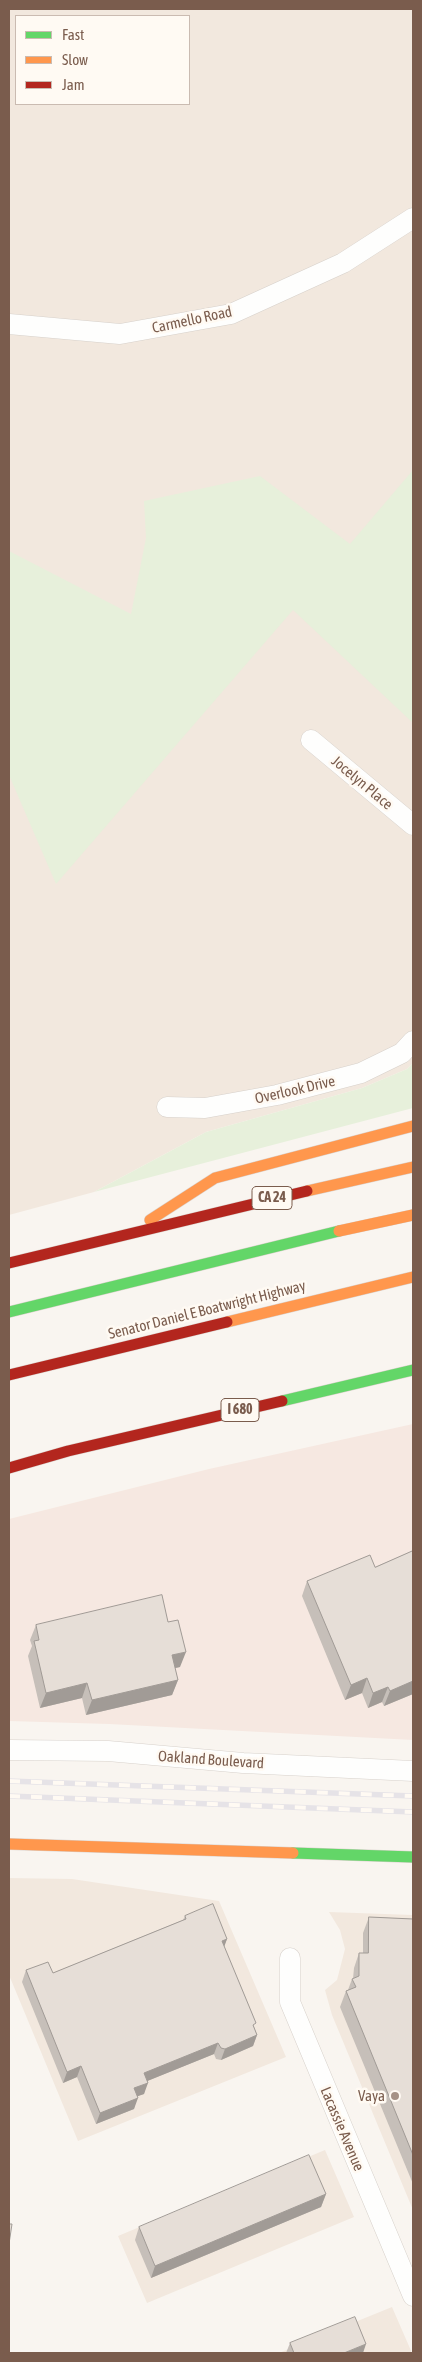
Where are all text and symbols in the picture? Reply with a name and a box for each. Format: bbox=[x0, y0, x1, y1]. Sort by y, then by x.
legend bbox=[15, 15, 190, 105]
text: Fast bbox=[62, 26, 84, 43]
text: Slow bbox=[62, 51, 88, 68]
text: Jam bbox=[62, 76, 85, 93]
street label: Carmello Road bbox=[150, 303, 234, 337]
street label: Jocelyn Place bbox=[328, 752, 396, 814]
street label: Overlook Drive bbox=[253, 1072, 337, 1108]
road number: CA 24 bbox=[252, 1186, 292, 1210]
street label: Senator Daniel E Boatwright Highway bbox=[106, 1277, 308, 1343]
road number: I 680 bbox=[221, 1398, 259, 1422]
street label: Oakland Boulevard bbox=[157, 1747, 265, 1773]
street label: Lacassie Avenue bbox=[316, 2084, 368, 2174]
place label: Vaya bbox=[358, 2087, 385, 2105]
marker: Vaya bbox=[389, 2090, 401, 2102]

